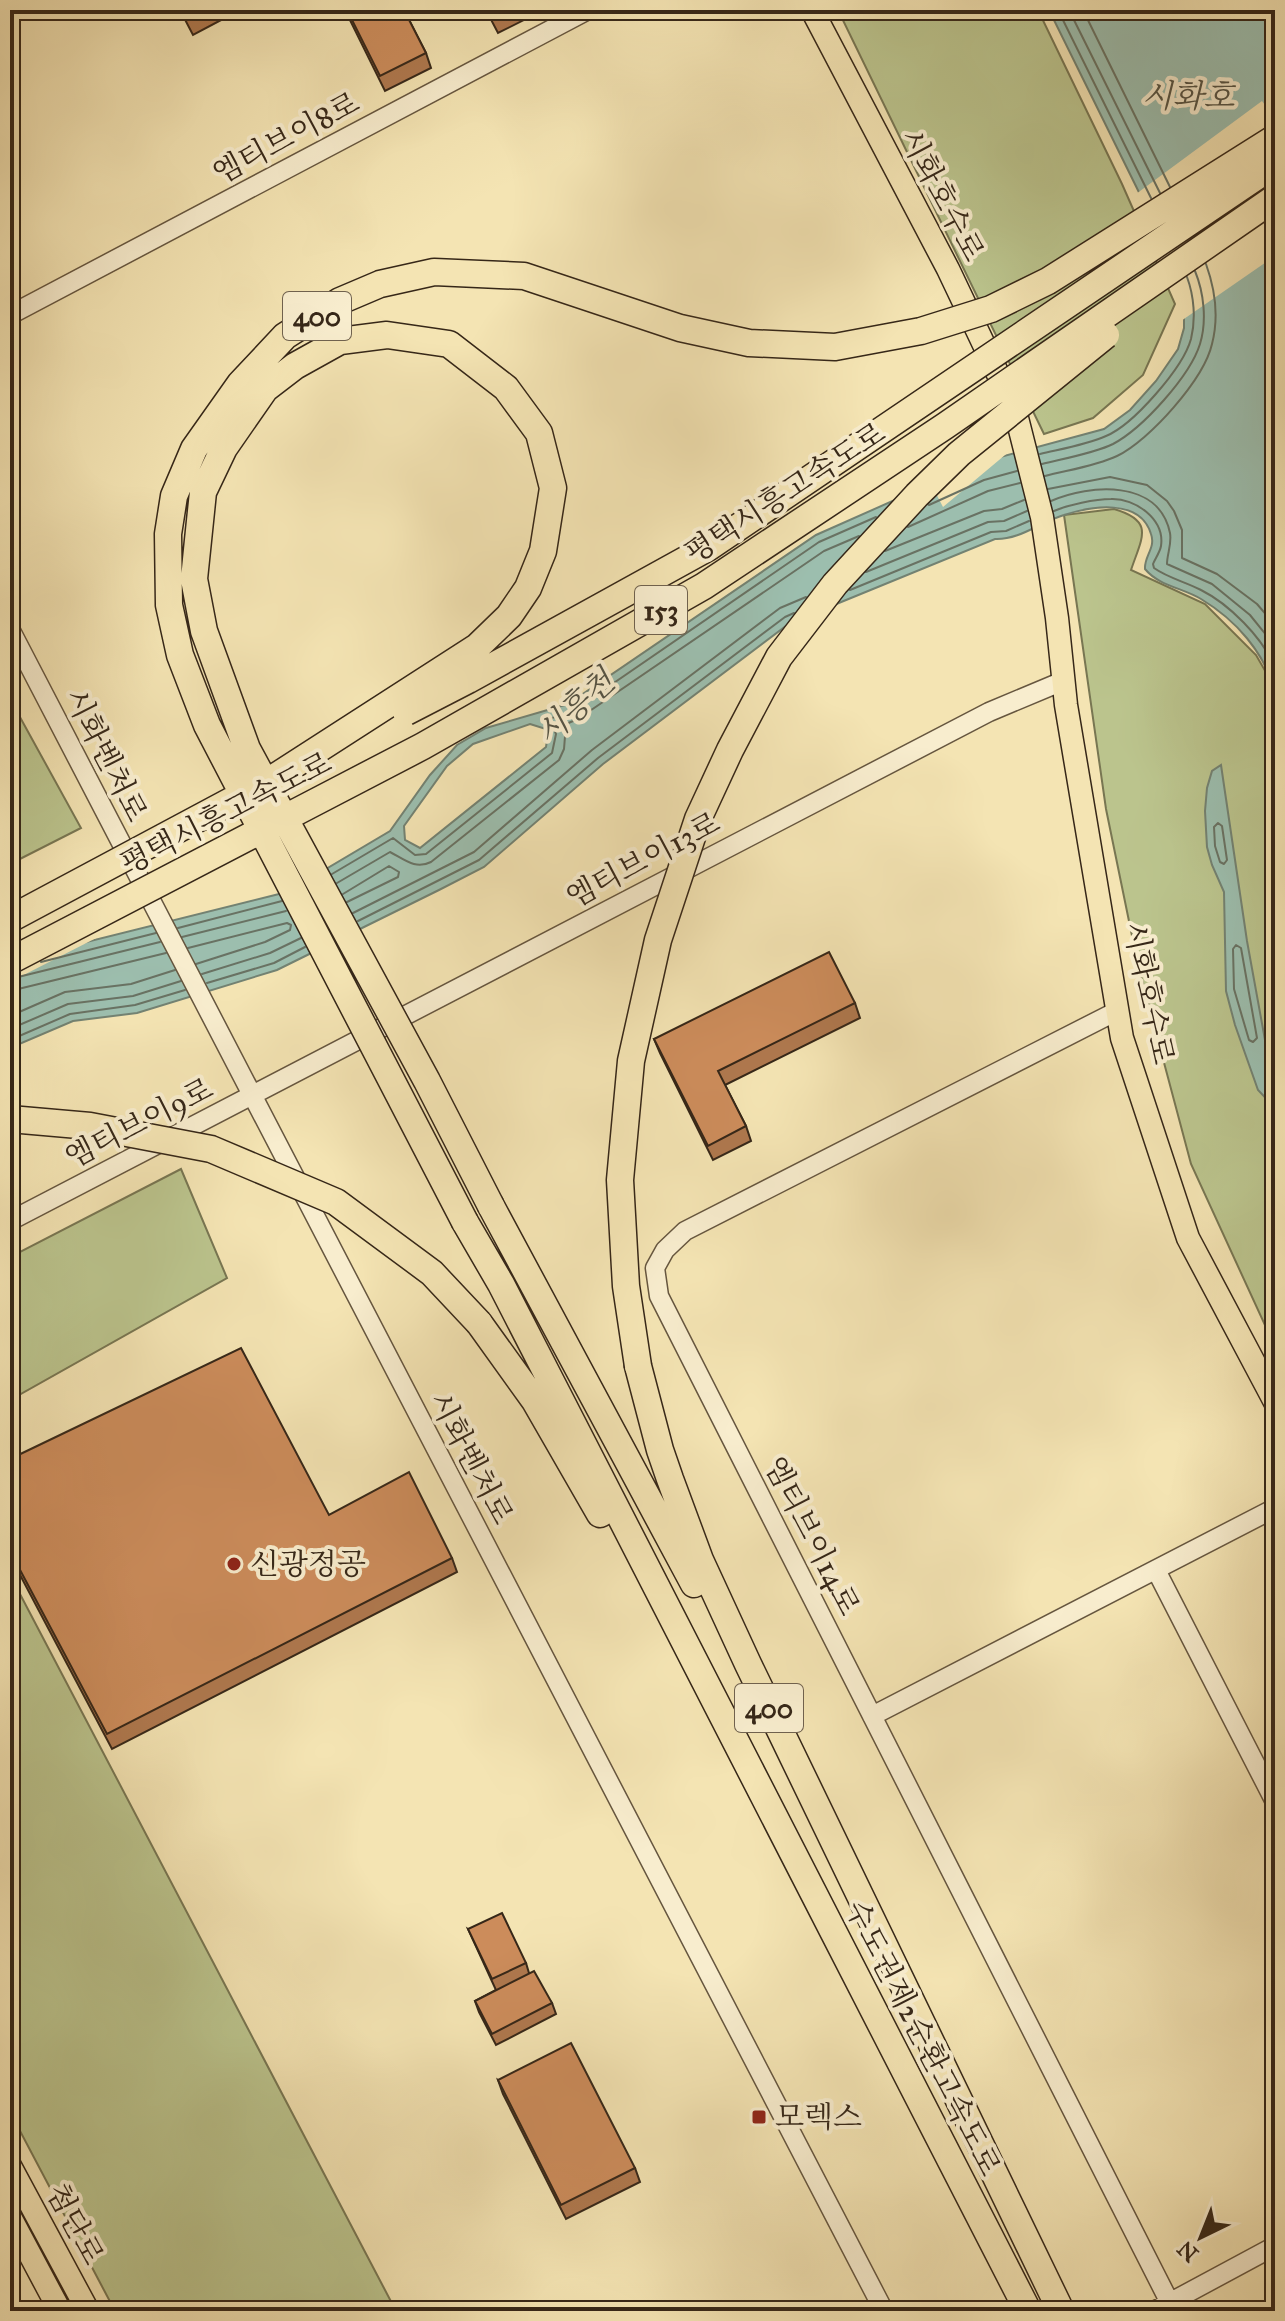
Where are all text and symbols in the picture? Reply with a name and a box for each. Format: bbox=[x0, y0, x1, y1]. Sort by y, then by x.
water label: 시화호 bbox=[1142, 77, 1236, 116]
street label: 엠티브이8로 bbox=[207, 84, 365, 192]
street label: 시화호수로 bbox=[892, 123, 992, 267]
road number: 400 bbox=[283, 292, 351, 340]
street label: 평택시흥고속도로 bbox=[678, 415, 892, 571]
road number: 153 bbox=[635, 586, 687, 634]
water label: 시흥천 bbox=[528, 660, 624, 753]
street label: 시화벤처로 bbox=[57, 682, 155, 828]
street label: 평택시흥고속도로 bbox=[115, 744, 337, 882]
street label: 엠티브이13로 bbox=[560, 804, 726, 916]
street label: 시화호수로 bbox=[1116, 918, 1182, 1068]
street label: 엠티브이9로 bbox=[59, 1070, 219, 1176]
street label: 시화벤처로 bbox=[421, 1386, 521, 1530]
street label: 엠티브이14로 bbox=[757, 1451, 867, 1621]
place label: 신광정공 bbox=[250, 1546, 366, 1582]
marker: 신광정공 bbox=[225, 1555, 243, 1573]
road number: 400 bbox=[735, 1684, 803, 1732]
street label: 수도권제2순환고속도로 bbox=[838, 1894, 1008, 2182]
place label: 모렉스 bbox=[775, 2099, 862, 2135]
marker: 모렉스 bbox=[750, 2108, 768, 2126]
street label: 첨단로 bbox=[39, 2177, 111, 2271]
north arrow bbox=[1161, 2197, 1241, 2277]
text: N bbox=[1171, 2235, 1204, 2268]

